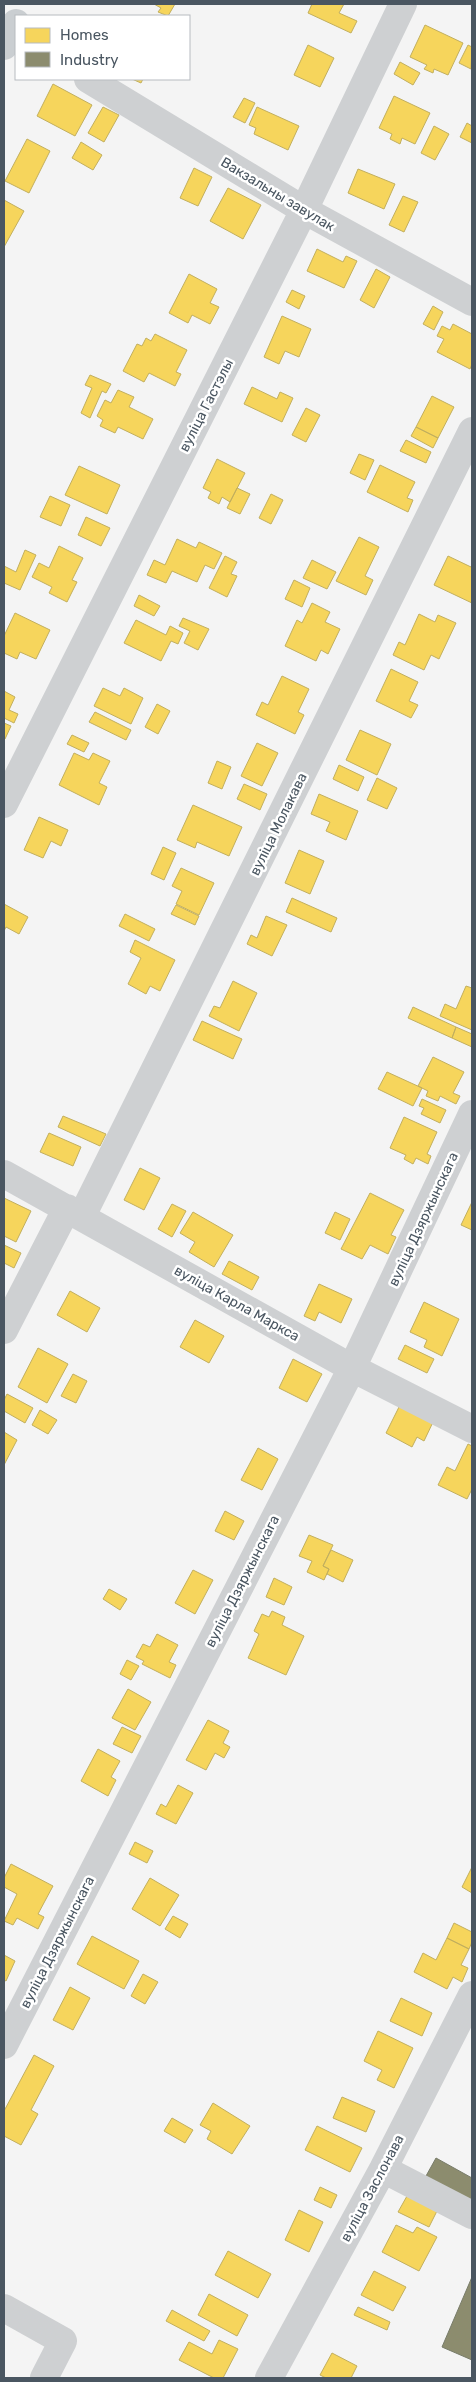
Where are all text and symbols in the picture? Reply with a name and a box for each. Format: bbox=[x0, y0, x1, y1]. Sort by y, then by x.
legend bbox=[15, 15, 190, 80]
text: Homes bbox=[60, 26, 109, 44]
text: Industry bbox=[60, 51, 119, 69]
street label: Вакзальны завулак bbox=[218, 154, 338, 235]
street label: вуліца Гастэлы bbox=[176, 356, 237, 455]
street label: вуліца Молакава bbox=[246, 770, 311, 878]
street label: вуліца Дзяржынскага bbox=[385, 1150, 462, 1289]
street label: вуліца Карла Маркса bbox=[171, 1262, 302, 1345]
street label: вуліца Дзяржынскага bbox=[202, 1512, 283, 1650]
street label: вуліца Дзяржынскага bbox=[17, 1873, 98, 2011]
street label: вуліца Заслонава bbox=[337, 2132, 408, 2245]

